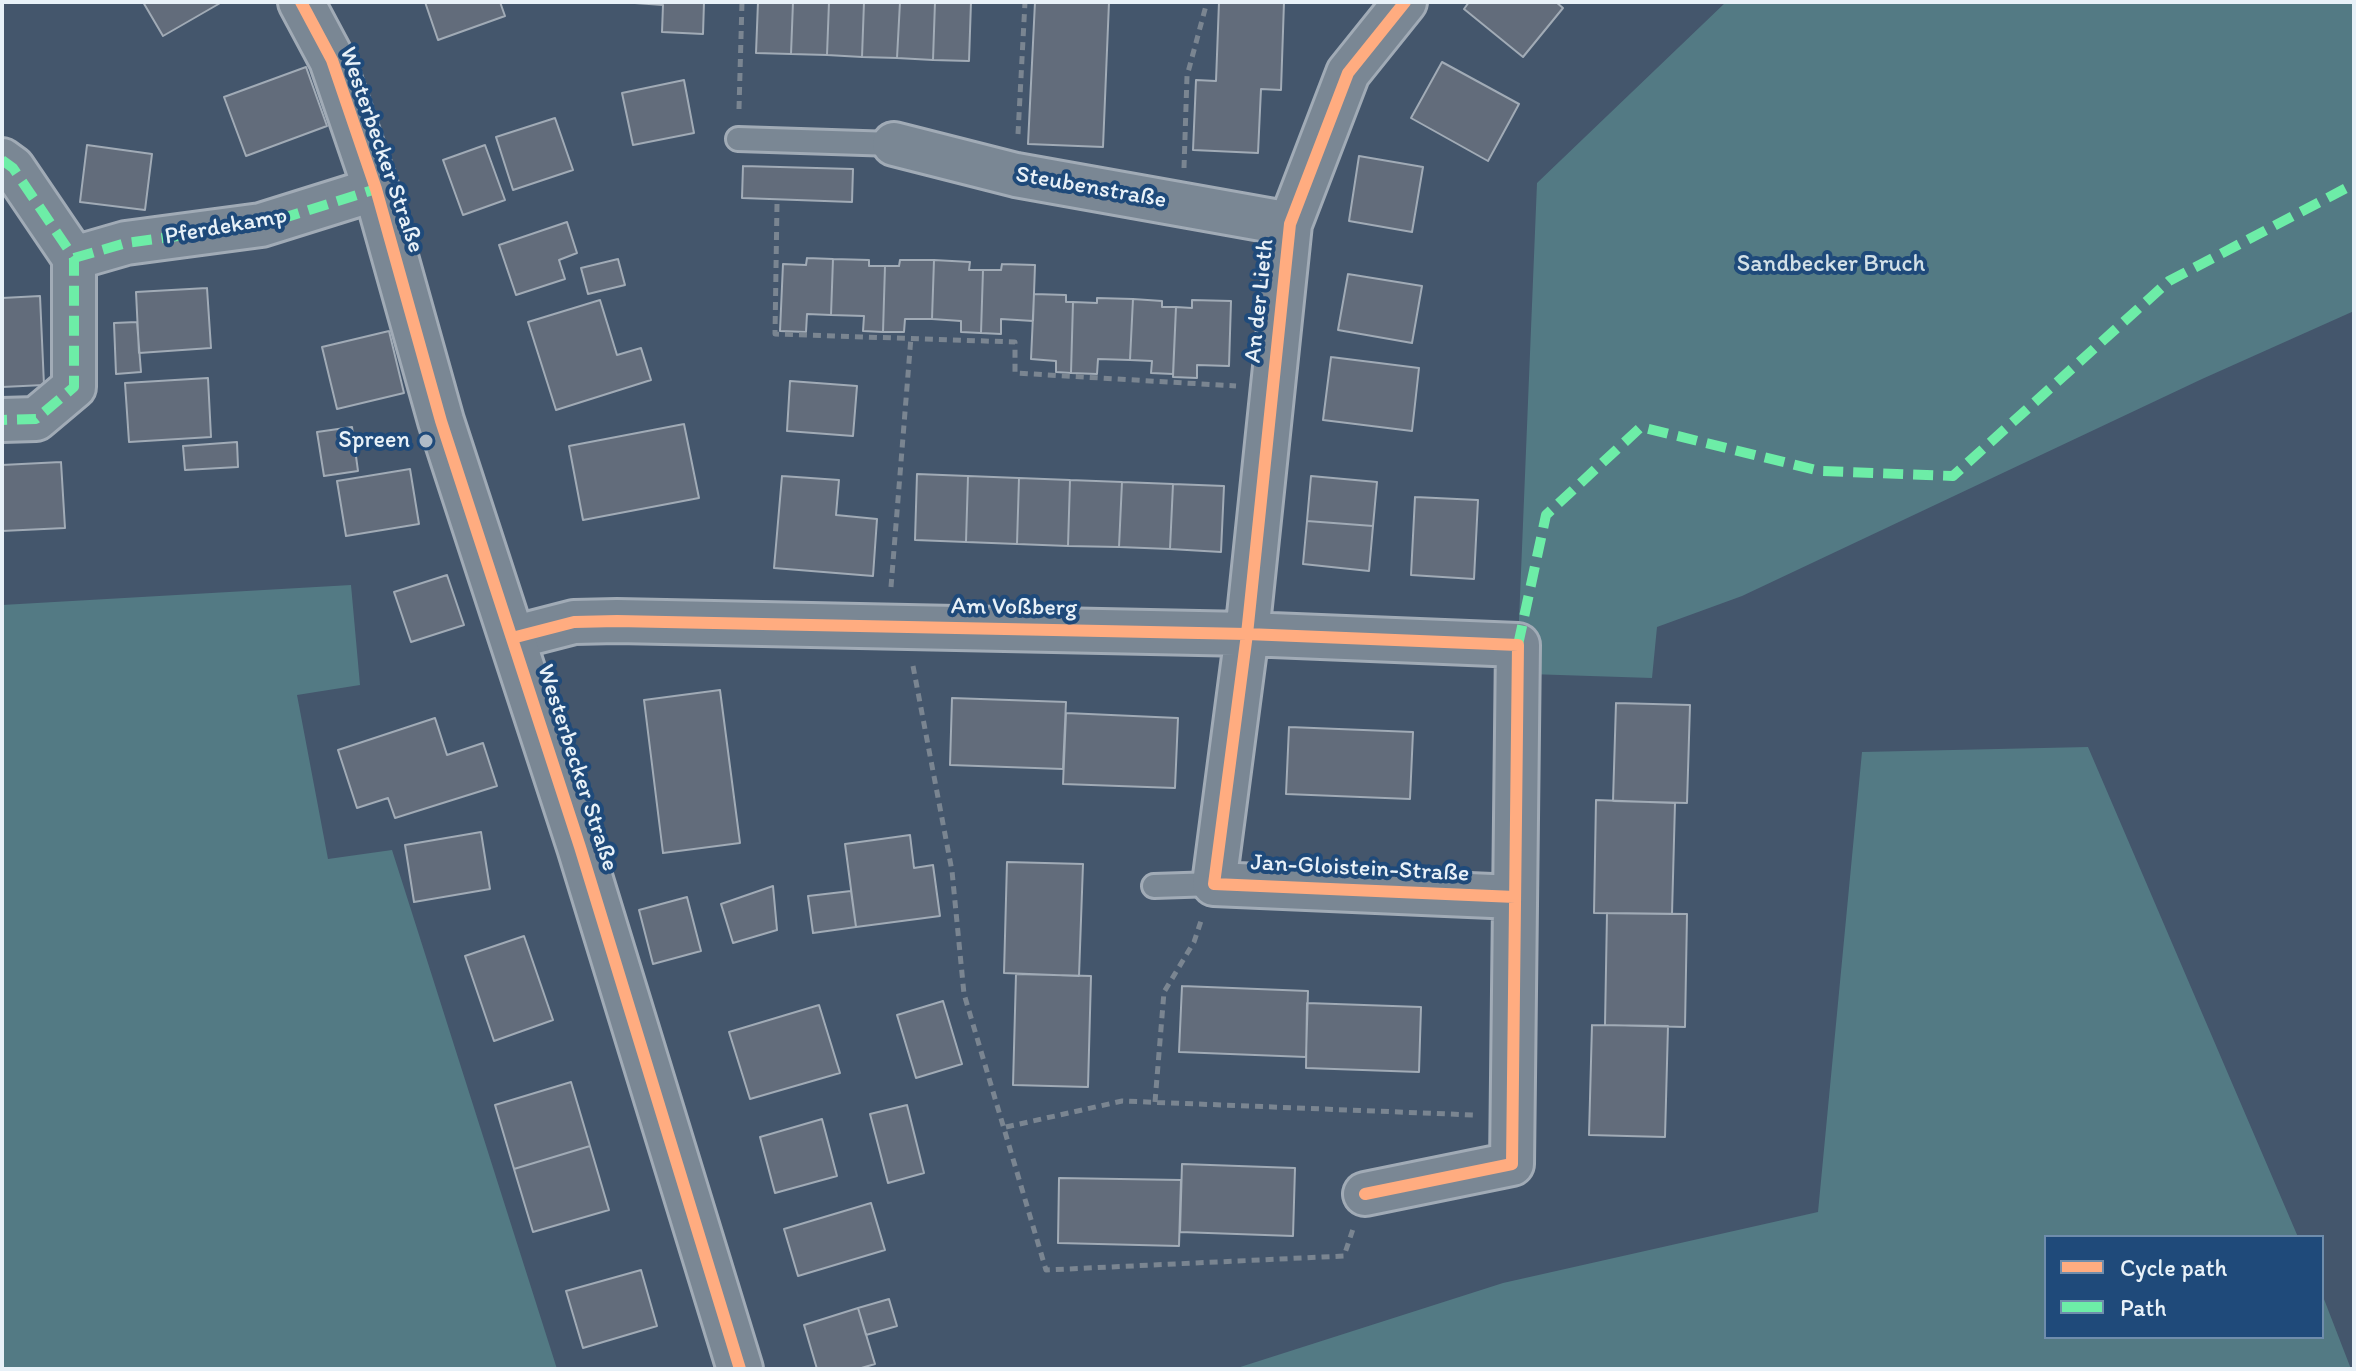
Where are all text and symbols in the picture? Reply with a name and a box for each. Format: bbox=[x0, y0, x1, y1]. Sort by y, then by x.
street label: Westerbecker Straße bbox=[332, 43, 430, 257]
street label: Steubenstraße bbox=[1013, 161, 1169, 215]
street label: Pferdekamp bbox=[162, 202, 290, 252]
street label: An der Lieth bbox=[1239, 238, 1281, 364]
park label: Sandbecker Bruch bbox=[1737, 251, 1925, 279]
place label: Spreen bbox=[338, 427, 410, 455]
marker: Spreen bbox=[417, 432, 435, 450]
street label: Am Voßberg bbox=[951, 592, 1077, 624]
street label: Westerbecker Straße bbox=[530, 661, 624, 875]
street label: Jan-Gloistein-Straße bbox=[1250, 849, 1470, 889]
legend bbox=[2044, 1235, 2324, 1339]
text: Cycle path bbox=[2120, 1253, 2227, 1282]
text: Path bbox=[2120, 1293, 2167, 1322]

